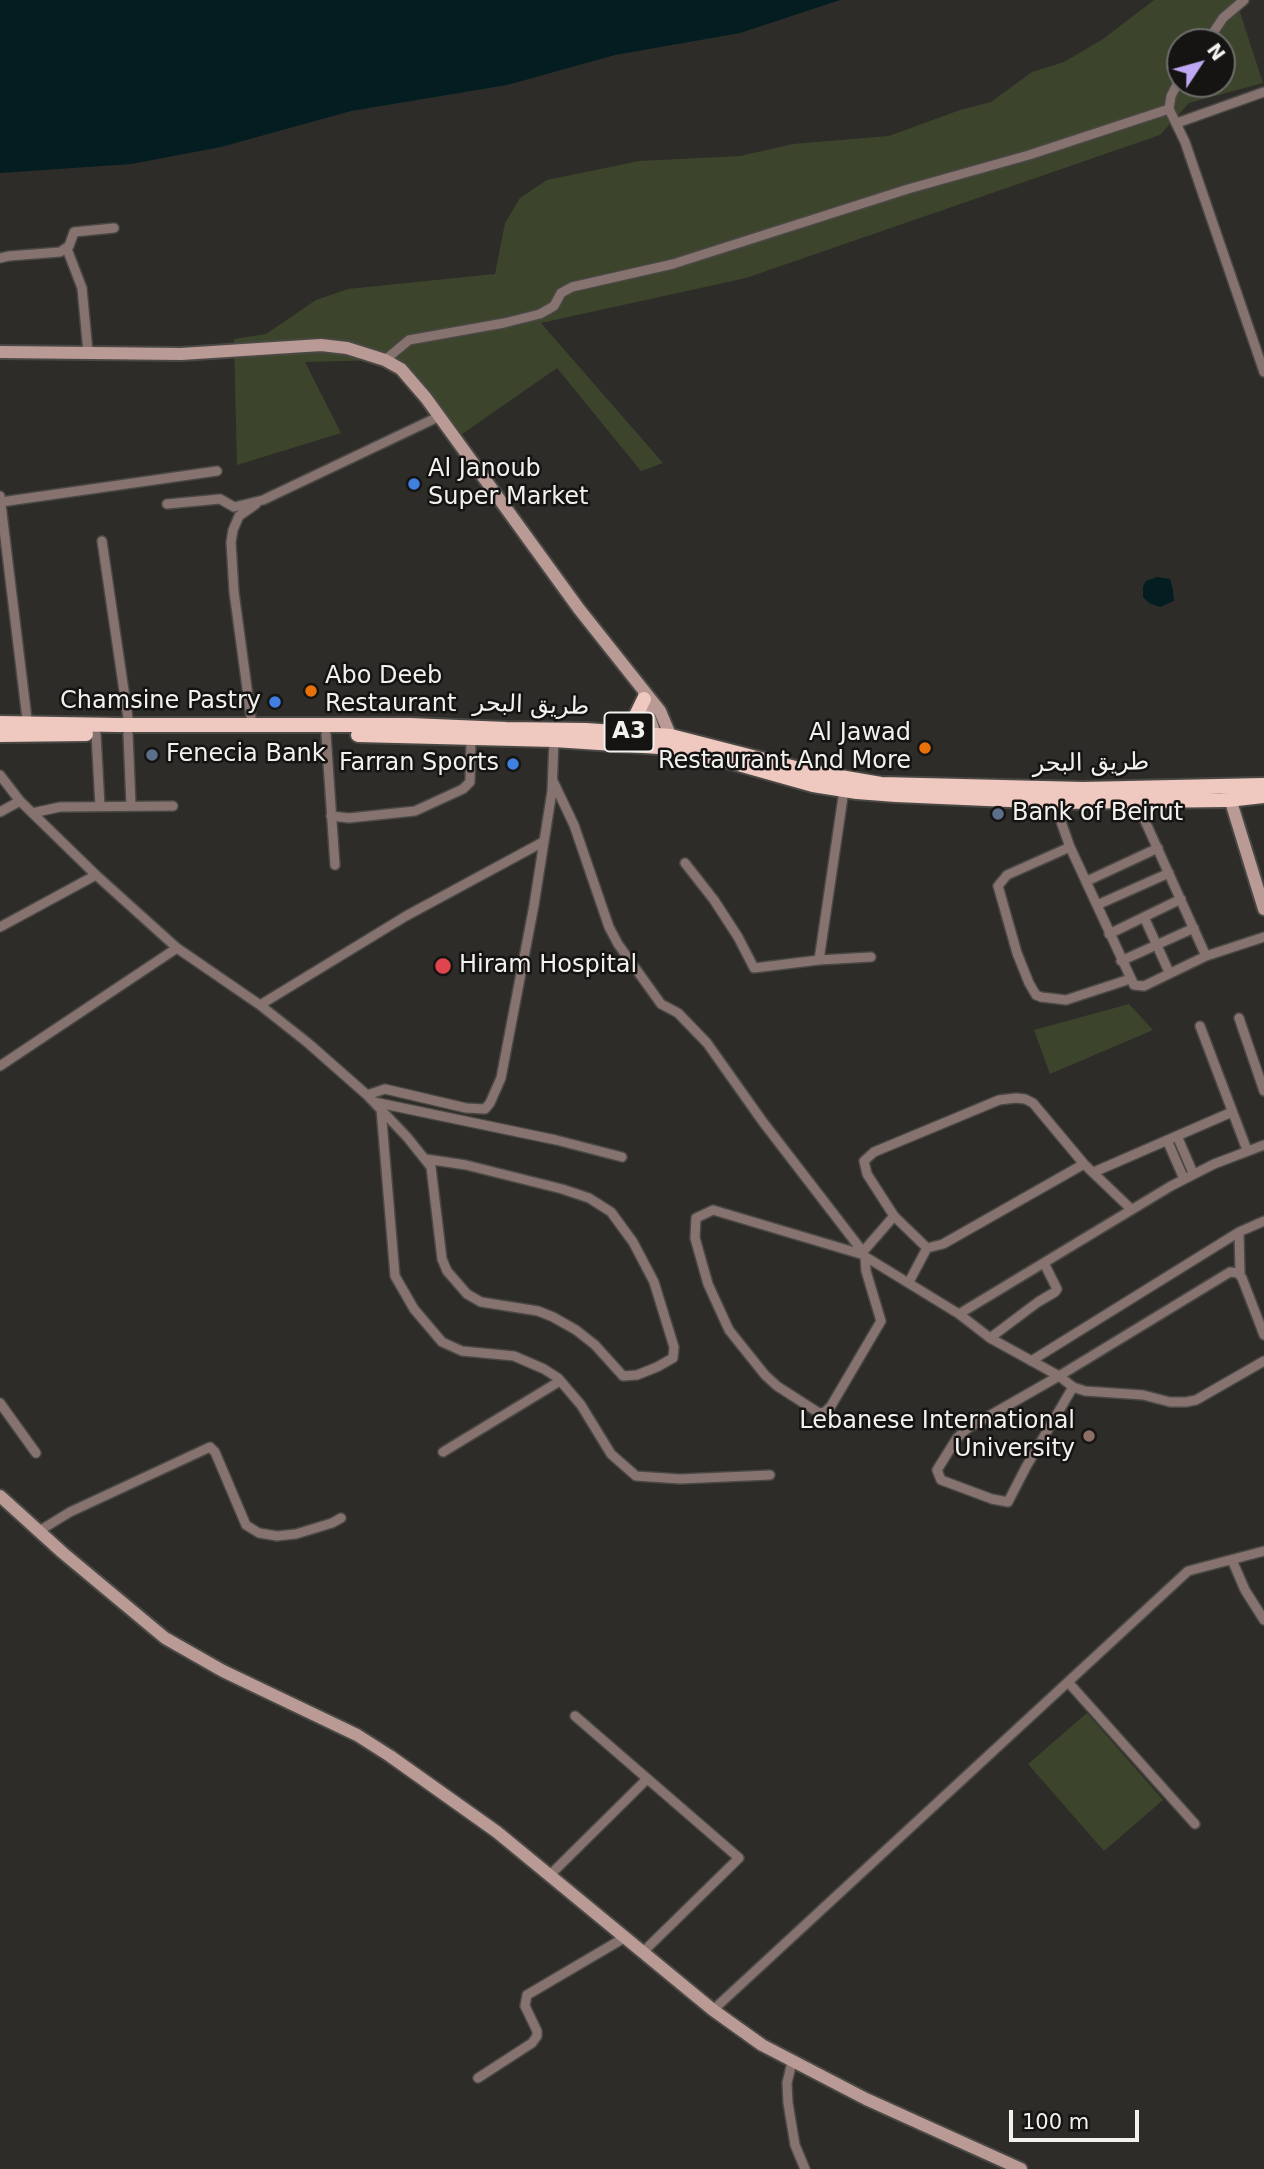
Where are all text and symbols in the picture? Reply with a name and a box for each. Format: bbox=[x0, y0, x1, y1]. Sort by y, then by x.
north arrow bbox=[1166, 28, 1236, 98]
text: N bbox=[1203, 39, 1230, 65]
place label: Al Janoub Super Market bbox=[428, 456, 588, 512]
marker: Al Janoub Super Market bbox=[406, 476, 422, 492]
place label: Abo Deeb Restaurant bbox=[325, 663, 456, 719]
marker: Abo Deeb Restaurant bbox=[303, 683, 319, 699]
place label: Chamsine Pastry bbox=[60, 688, 261, 716]
street label: طريق البحر bbox=[472, 690, 590, 722]
marker: Chamsine Pastry bbox=[267, 694, 283, 710]
road number: A3 bbox=[604, 712, 654, 752]
place label: Al Jawad Restaurant And More bbox=[658, 720, 911, 776]
marker: Al Jawad Restaurant And More bbox=[917, 740, 933, 756]
place label: Fenecia Bank bbox=[166, 741, 326, 769]
marker: Fenecia Bank bbox=[144, 747, 160, 763]
street label: طريق البحر bbox=[1032, 749, 1150, 779]
place label: Farran Sports bbox=[339, 750, 499, 778]
marker: Farran Sports bbox=[505, 756, 521, 772]
place label: Bank of Beirut bbox=[1012, 800, 1183, 828]
marker: Bank of Beirut bbox=[990, 806, 1006, 822]
place label: Hiram Hospital bbox=[459, 952, 637, 980]
marker: Hiram Hospital bbox=[433, 956, 453, 976]
place label: Lebanese International University bbox=[799, 1408, 1075, 1464]
marker: Lebanese International University bbox=[1081, 1428, 1097, 1444]
scale bar bbox=[1012, 2096, 1142, 2140]
text: 100 m bbox=[1022, 2110, 1089, 2134]

